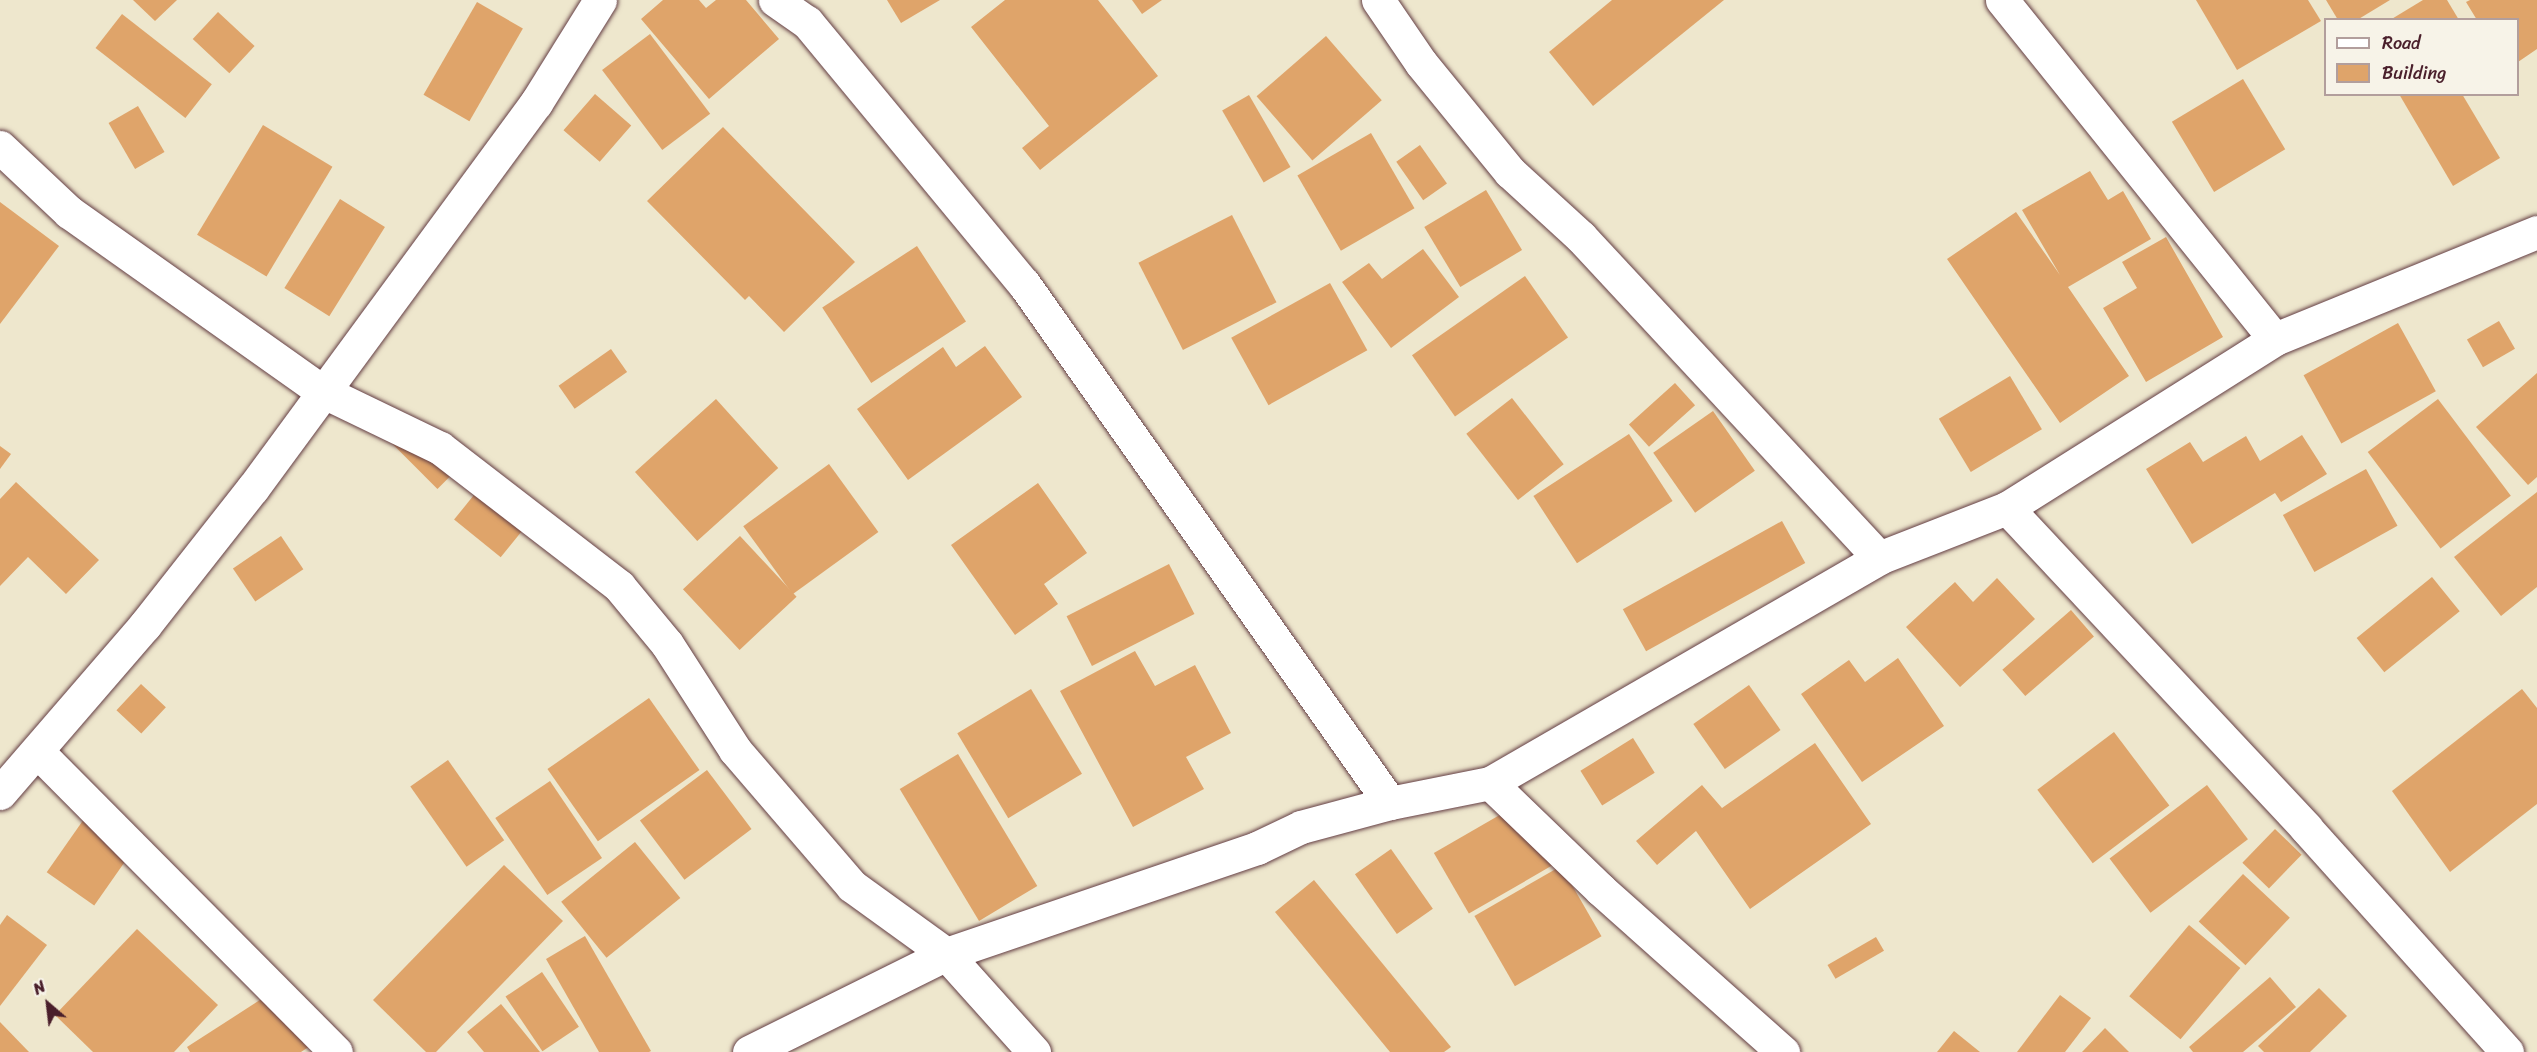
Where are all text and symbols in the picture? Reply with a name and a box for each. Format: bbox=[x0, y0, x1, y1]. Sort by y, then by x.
legend bbox=[2324, 18, 2519, 96]
text: Road bbox=[2382, 27, 2421, 59]
text: Building bbox=[2382, 57, 2446, 89]
text: N bbox=[28, 972, 51, 1003]
north arrow bbox=[18, 974, 78, 1034]

